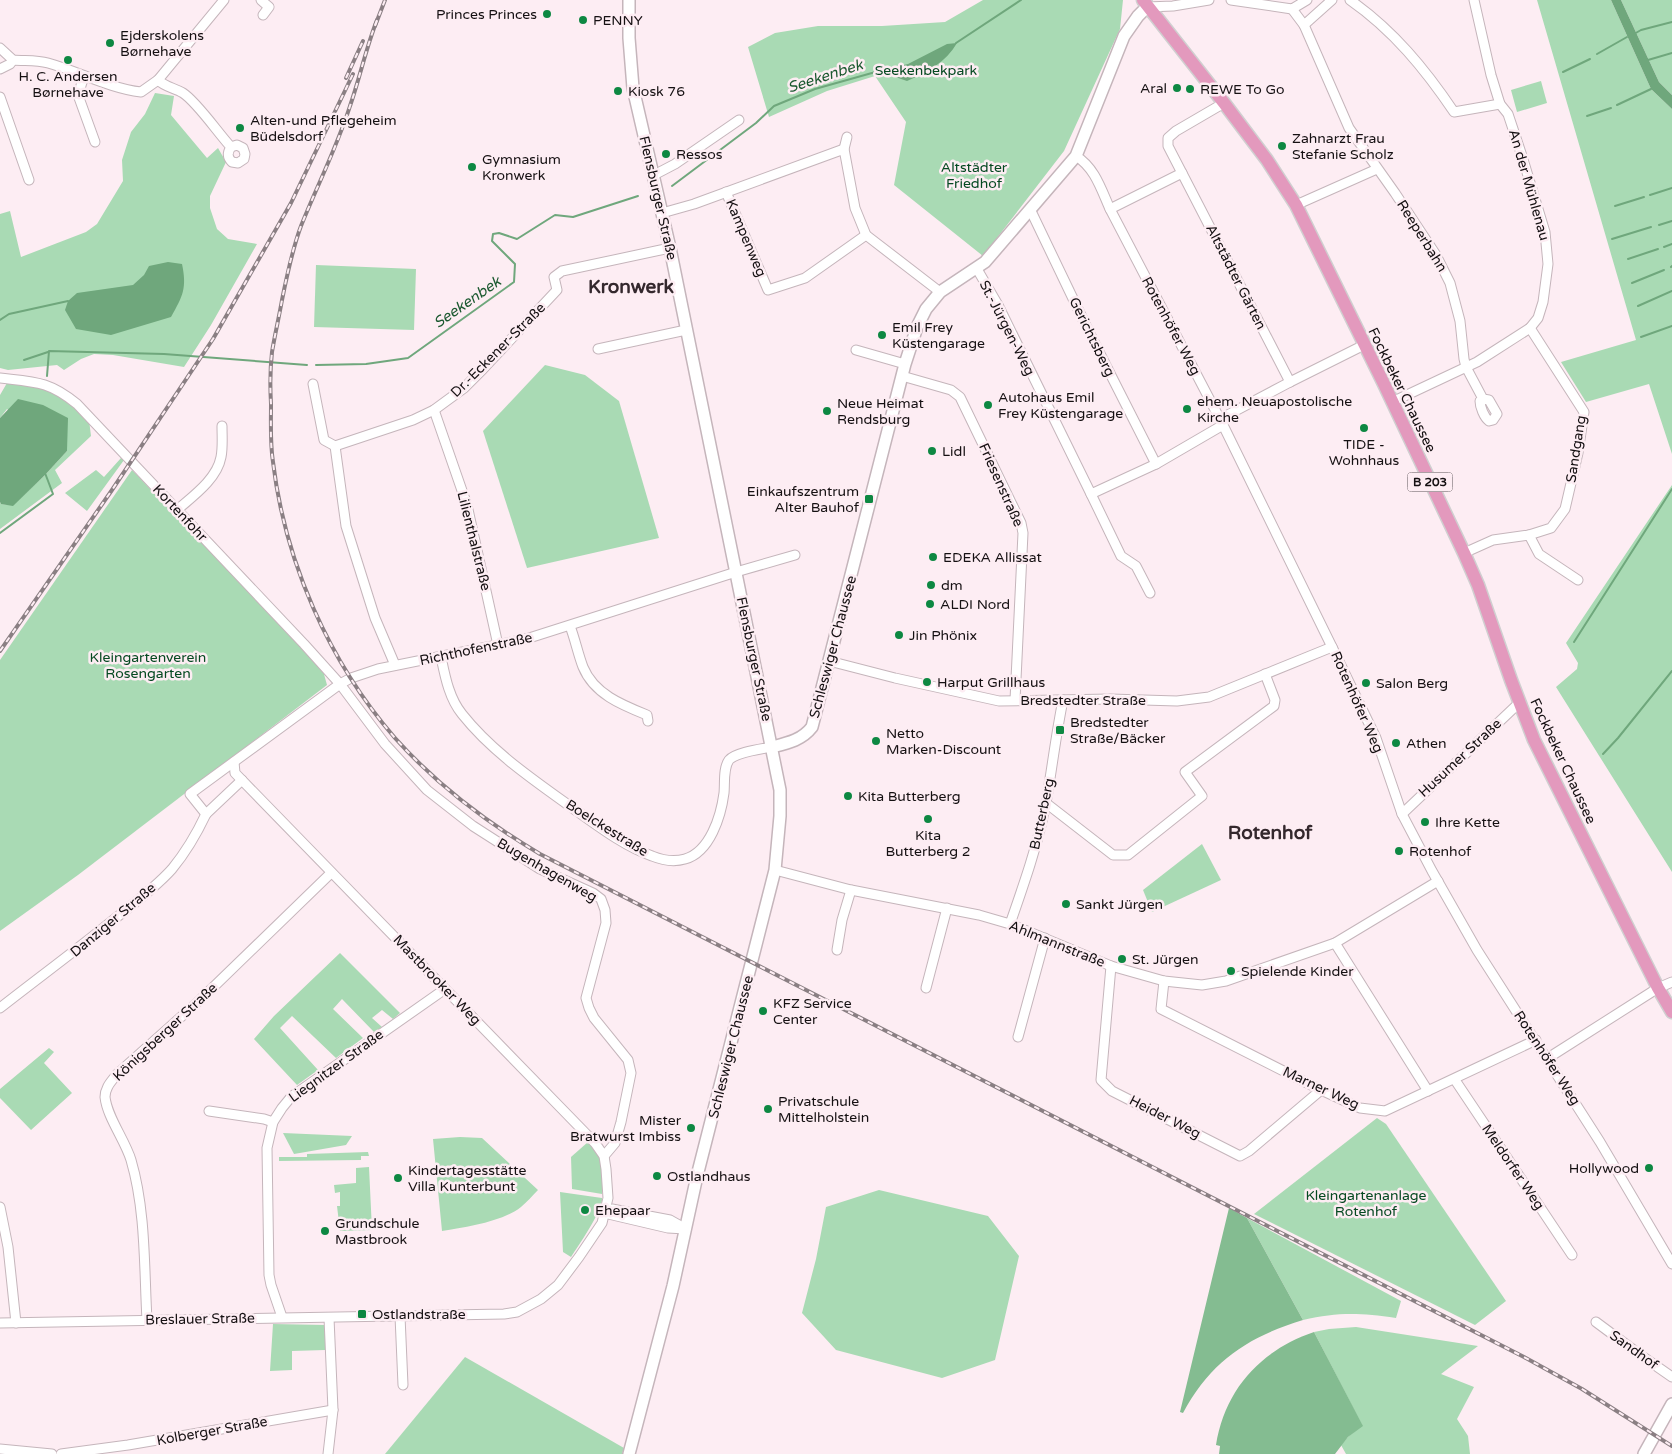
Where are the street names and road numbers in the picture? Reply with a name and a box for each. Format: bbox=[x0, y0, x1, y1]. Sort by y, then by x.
street label: An der Mühlenau bbox=[1505, 127, 1553, 243]
street label: Flensburger Straße bbox=[635, 134, 681, 262]
street label: Kampenweg bbox=[722, 196, 770, 280]
street label: Reeperbahn bbox=[1393, 197, 1451, 275]
street label: Altstädter Gärten bbox=[1202, 222, 1270, 332]
street label: Rotenhöfer Weg bbox=[1138, 274, 1204, 378]
street label: St.-Jürgen-Weg bbox=[976, 278, 1038, 378]
street label: Gerichtsberg bbox=[1066, 295, 1118, 379]
street label: Dr.-Eckener-Straße bbox=[447, 299, 549, 401]
street label: Fockbeker Chaussee bbox=[1364, 325, 1440, 455]
street label: Sandgang bbox=[1562, 414, 1590, 484]
street label: Friesenstraße bbox=[975, 441, 1027, 530]
road number: B 203 bbox=[1408, 472, 1452, 492]
street label: Kortenfohr bbox=[149, 481, 211, 546]
street label: Lilienthalstraße bbox=[453, 490, 495, 592]
street label: Schleswiger Chaussee bbox=[806, 574, 860, 720]
street label: Flensburger Straße bbox=[733, 595, 775, 723]
street label: Richthofenstraße bbox=[418, 629, 534, 669]
street label: Rotenhöfer Weg bbox=[1327, 649, 1387, 755]
street label: Bredstedter Straße bbox=[1020, 692, 1146, 709]
street label: Fockbeker Chaussee bbox=[1526, 695, 1600, 827]
street label: Husumer Straße bbox=[1415, 715, 1505, 801]
street label: Butterberg bbox=[1026, 777, 1058, 851]
street label: Boelckestraße bbox=[563, 796, 651, 860]
street label: Bugenhagenweg bbox=[494, 834, 600, 906]
street label: Danziger Straße bbox=[67, 879, 159, 961]
street label: Ahlmannstraße bbox=[1007, 917, 1107, 971]
street label: Mastbrooker Weg bbox=[390, 931, 484, 1029]
street label: Schleswiger Chaussee bbox=[705, 974, 757, 1120]
street label: Königsberger Straße bbox=[109, 979, 221, 1085]
street label: Rotenhöfer Weg bbox=[1510, 1008, 1584, 1108]
street label: Liegnitzer Straße bbox=[285, 1026, 387, 1106]
street label: Marner Weg bbox=[1280, 1063, 1362, 1113]
street label: Heider Weg bbox=[1126, 1092, 1204, 1142]
street label: Meldorfer Weg bbox=[1478, 1121, 1548, 1213]
street label: Breslauer Straße bbox=[145, 1310, 255, 1328]
street label: Sandhof bbox=[1606, 1327, 1662, 1374]
street label: Kolberger Straße bbox=[155, 1413, 269, 1449]

